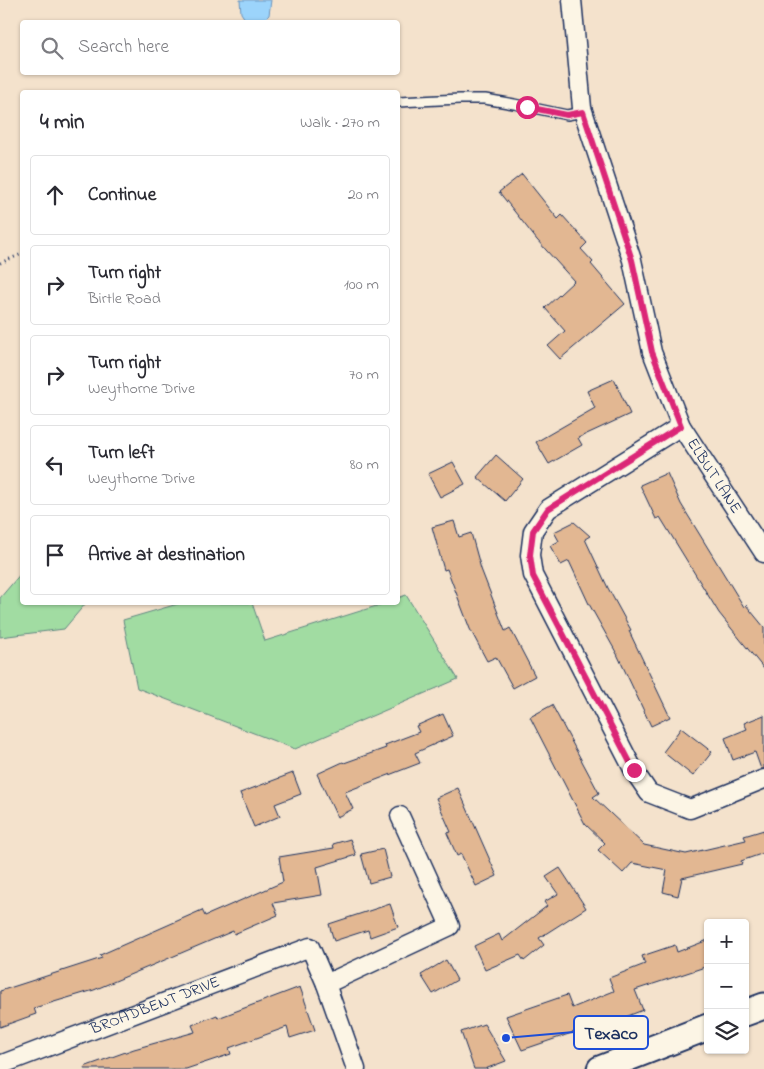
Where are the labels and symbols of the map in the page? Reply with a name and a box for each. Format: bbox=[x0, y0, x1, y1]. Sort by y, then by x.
route start bbox=[516, 96, 539, 119]
street label: ELBUT LANE bbox=[680, 434, 747, 519]
route end bbox=[623, 759, 646, 782]
street label: BROADBENT DRIVE bbox=[86, 970, 223, 1042]
callout: Texaco bbox=[574, 1016, 648, 1049]
text: Texaco bbox=[584, 1022, 638, 1048]

